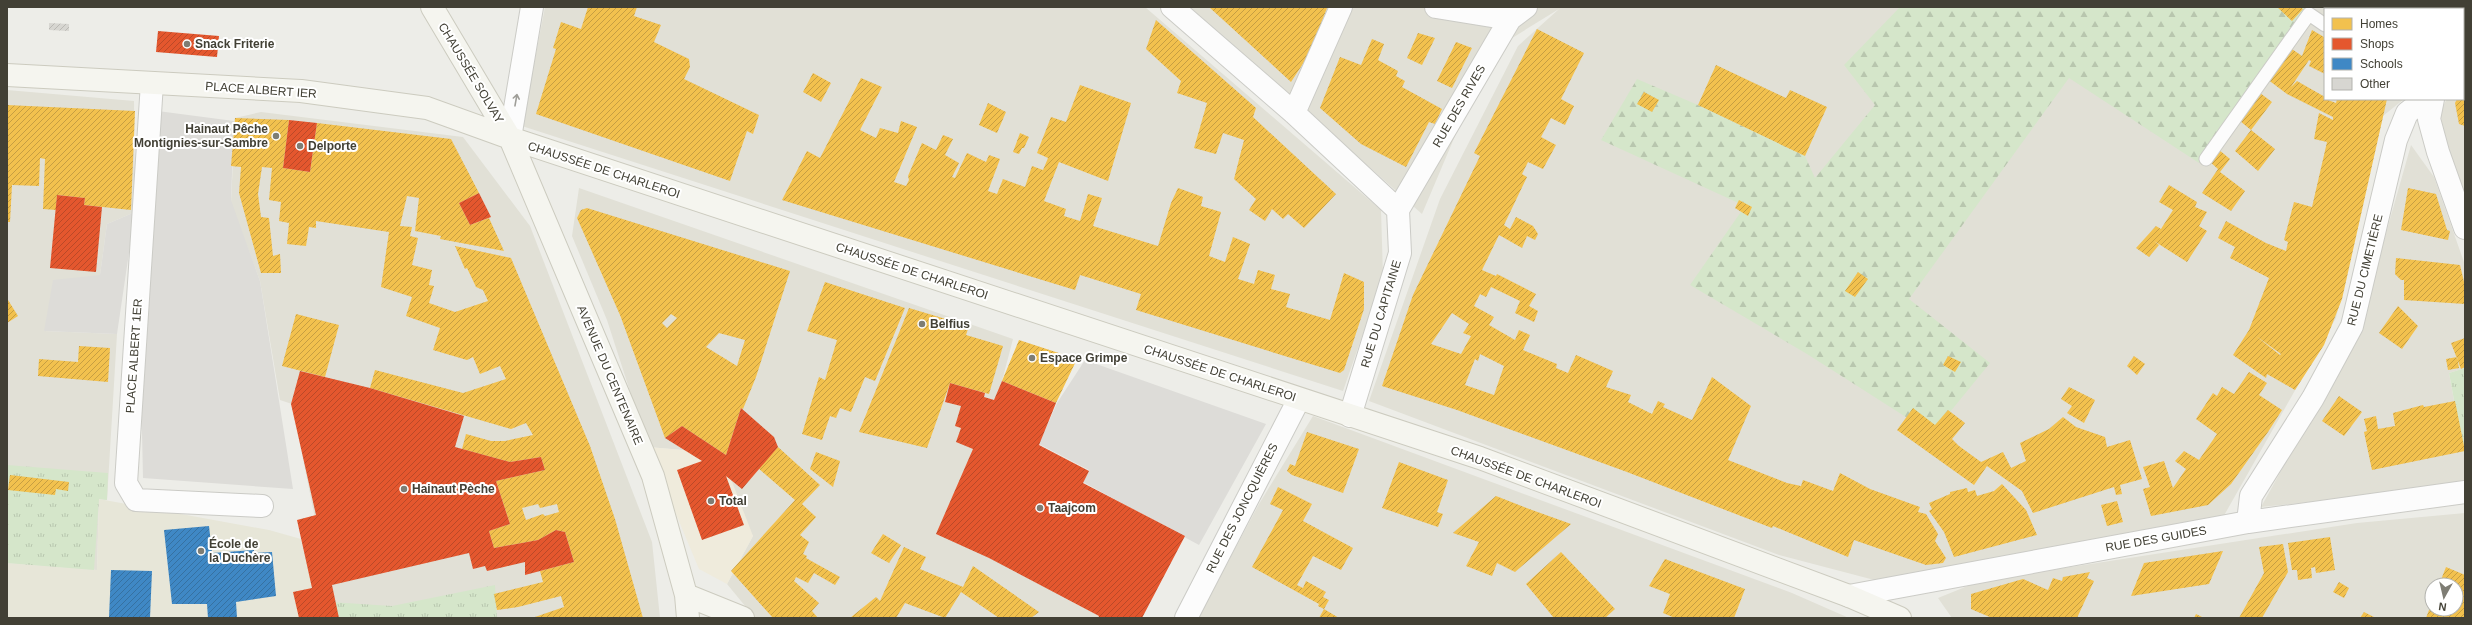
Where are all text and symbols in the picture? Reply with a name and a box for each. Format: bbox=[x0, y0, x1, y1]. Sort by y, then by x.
legend bbox=[2324, 8, 2464, 100]
text: Homes bbox=[2360, 17, 2398, 31]
street label: CHAUSSÉE SOLVAY bbox=[435, 20, 507, 126]
place label: Snack Friterie bbox=[195, 37, 275, 51]
text: Shops bbox=[2360, 37, 2394, 51]
marker: Snack Friterie bbox=[182, 39, 192, 49]
text: Schools bbox=[2360, 57, 2403, 71]
street label: RUE DES RIVES bbox=[1430, 62, 1488, 150]
text: Other bbox=[2360, 77, 2390, 91]
street label: PLACE ALBERT IER bbox=[205, 79, 317, 101]
one-way arrow bbox=[512, 94, 520, 107]
place label: Hainaut Pêche Montignies-sur-Sambre bbox=[134, 122, 268, 150]
marker: Hainaut Pêche Montignies-sur-Sambre bbox=[271, 131, 281, 141]
street label: CHAUSSÉE DE CHARLEROI bbox=[526, 138, 682, 201]
place label: Delporte bbox=[308, 139, 357, 153]
marker: Delporte bbox=[295, 141, 305, 151]
street label: RUE DU CIMETIÈRE bbox=[2343, 212, 2386, 327]
street label: CHAUSSÉE DE CHARLEROI bbox=[834, 239, 990, 302]
street label: RUE DU CAPITAINE bbox=[1358, 258, 1404, 370]
street label: PLACE ALBERT 1ER bbox=[123, 298, 145, 414]
street label: AVENUE DU CENTENAIRE bbox=[574, 303, 646, 447]
place label: Belfius bbox=[930, 317, 970, 331]
marker: Belfius bbox=[917, 319, 927, 329]
street label: CHAUSSÉE DE CHARLEROI bbox=[1142, 341, 1298, 404]
place label: Espace Grimpe bbox=[1040, 351, 1128, 365]
marker: Espace Grimpe bbox=[1027, 353, 1037, 363]
street label: RUE DES JONCQUIÈRES bbox=[1202, 441, 1281, 575]
street label: CHAUSSÉE DE CHARLEROI bbox=[1449, 442, 1604, 511]
place label: Hainaut Pèche bbox=[412, 482, 495, 496]
marker: Hainaut Pèche bbox=[399, 484, 409, 494]
place label: Total bbox=[719, 494, 747, 508]
marker: Total bbox=[706, 496, 716, 506]
place label: Taajcom bbox=[1048, 501, 1096, 515]
marker: Taajcom bbox=[1035, 503, 1045, 513]
street label: RUE DES GUIDES bbox=[2104, 523, 2208, 555]
place label: École de la Duchère bbox=[209, 536, 271, 565]
marker: École de la Duchère bbox=[196, 546, 206, 556]
north arrow bbox=[2424, 577, 2464, 617]
text: N bbox=[2438, 600, 2447, 613]

